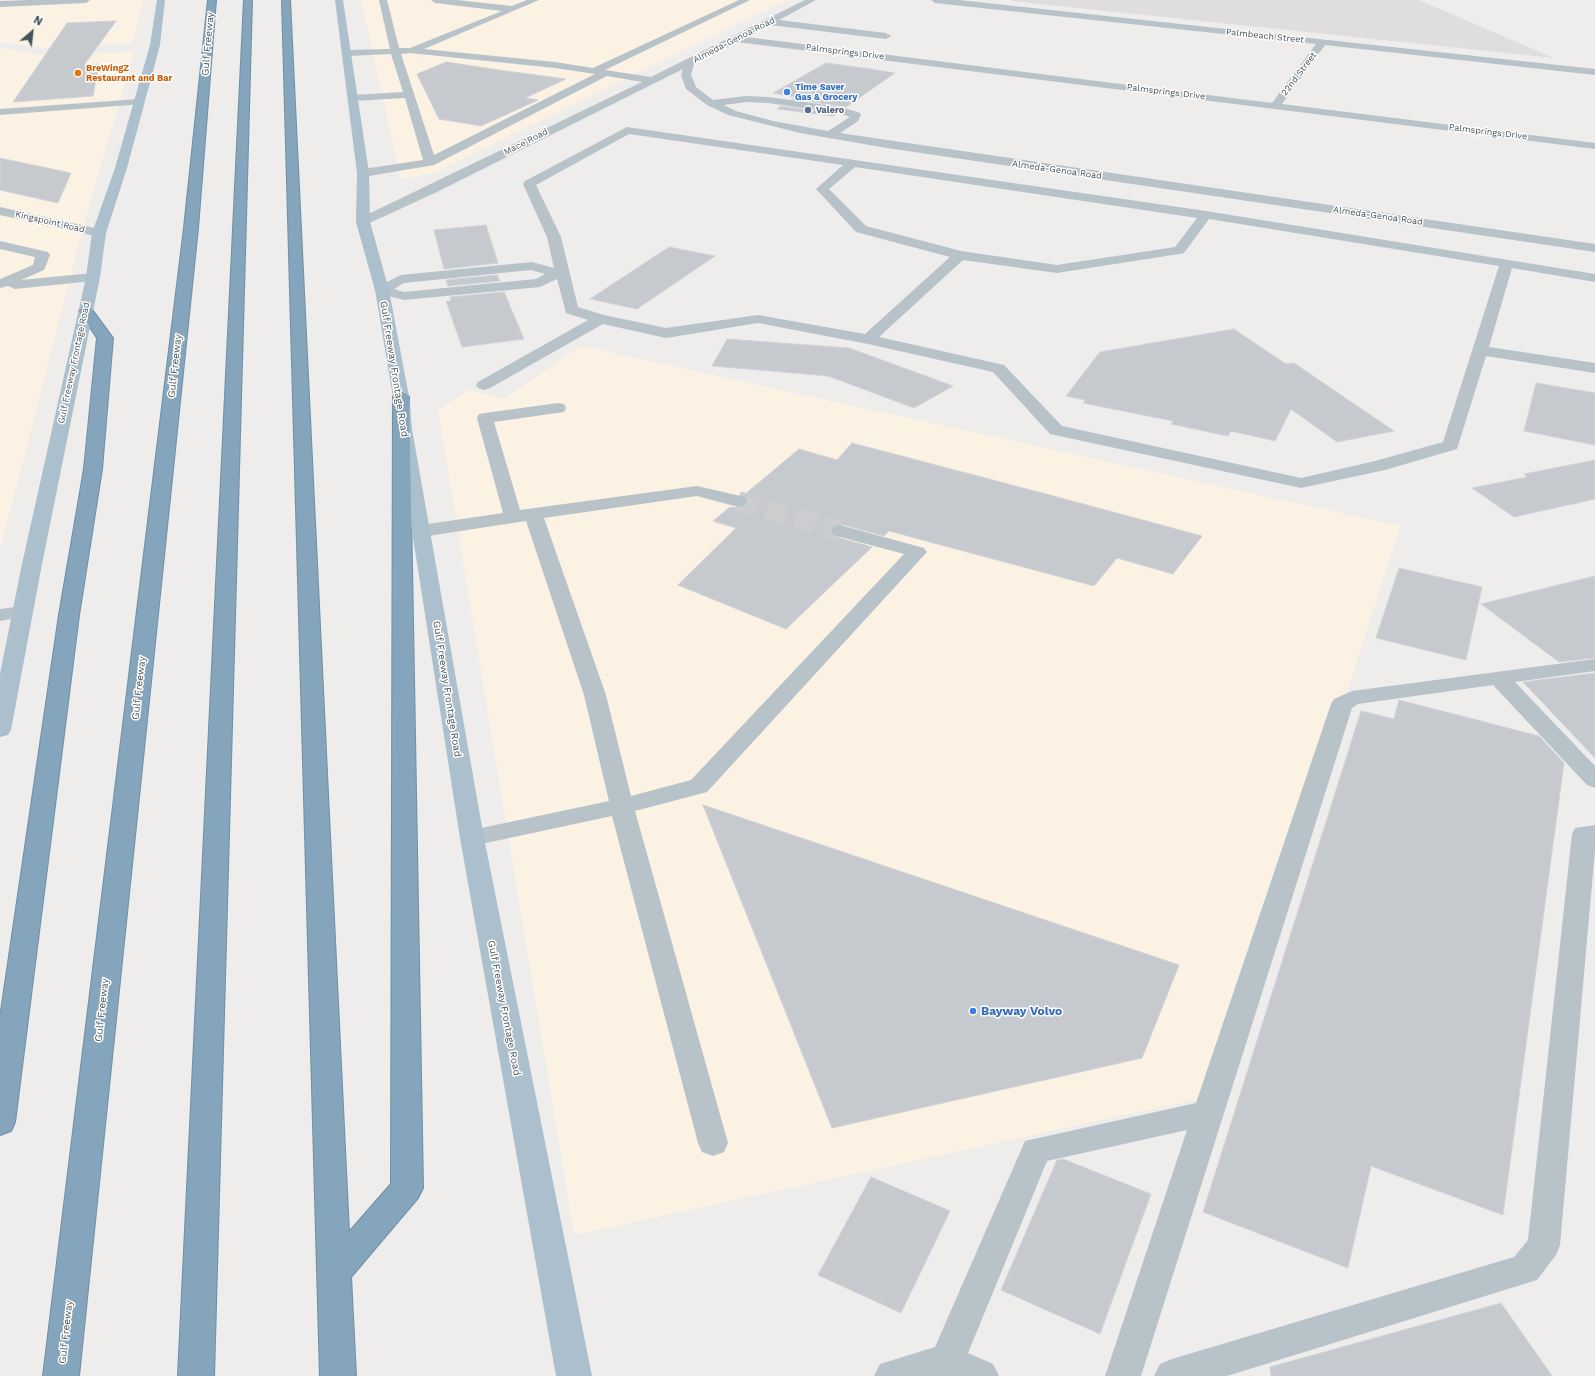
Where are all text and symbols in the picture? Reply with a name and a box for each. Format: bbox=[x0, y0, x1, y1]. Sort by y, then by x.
north arrow bbox=[12, 12, 52, 52]
street label: Gulf Freeway bbox=[199, 12, 217, 76]
text: N bbox=[31, 13, 45, 29]
street label: Almeda-Genoa Road bbox=[691, 15, 777, 65]
street label: Palmbeach Street bbox=[1225, 27, 1305, 45]
street label: Palmsprings Drive bbox=[805, 42, 885, 62]
street label: 22nd Street bbox=[1279, 50, 1319, 98]
place label: BreWingZ Restaurant and Bar bbox=[86, 63, 172, 84]
marker: BreWingZ Restaurant and Bar bbox=[73, 68, 83, 78]
place label: Time Saver Gas & Grocery bbox=[795, 82, 857, 103]
street label: Palmsprings Drive bbox=[1126, 82, 1206, 102]
marker: Time Saver Gas & Grocery bbox=[782, 87, 792, 97]
marker: Valero bbox=[803, 105, 813, 115]
place label: Valero bbox=[816, 105, 844, 115]
street label: Palmsprings Drive bbox=[1448, 122, 1528, 142]
street label: Mace Road bbox=[502, 126, 550, 158]
street label: Almeda-Genoa Road bbox=[1011, 158, 1103, 182]
street label: Almeda-Genoa Road bbox=[1332, 204, 1424, 228]
street label: Kingspoint Road bbox=[14, 209, 86, 235]
street label: Gulf Freeway Frontage Road bbox=[377, 300, 411, 438]
street label: Gulf Freeway Frontage Road bbox=[56, 301, 92, 425]
street label: Gulf Freeway bbox=[166, 334, 184, 398]
street label: Gulf Freeway Frontage Road bbox=[430, 620, 464, 758]
street label: Gulf Freeway bbox=[130, 656, 148, 720]
street label: Gulf Freeway Frontage Road bbox=[485, 939, 523, 1077]
street label: Gulf Freeway bbox=[93, 978, 111, 1042]
place label: Bayway Volvo bbox=[981, 1004, 1062, 1018]
marker: Bayway Volvo bbox=[968, 1006, 978, 1016]
street label: Gulf Freeway bbox=[57, 1300, 75, 1364]

